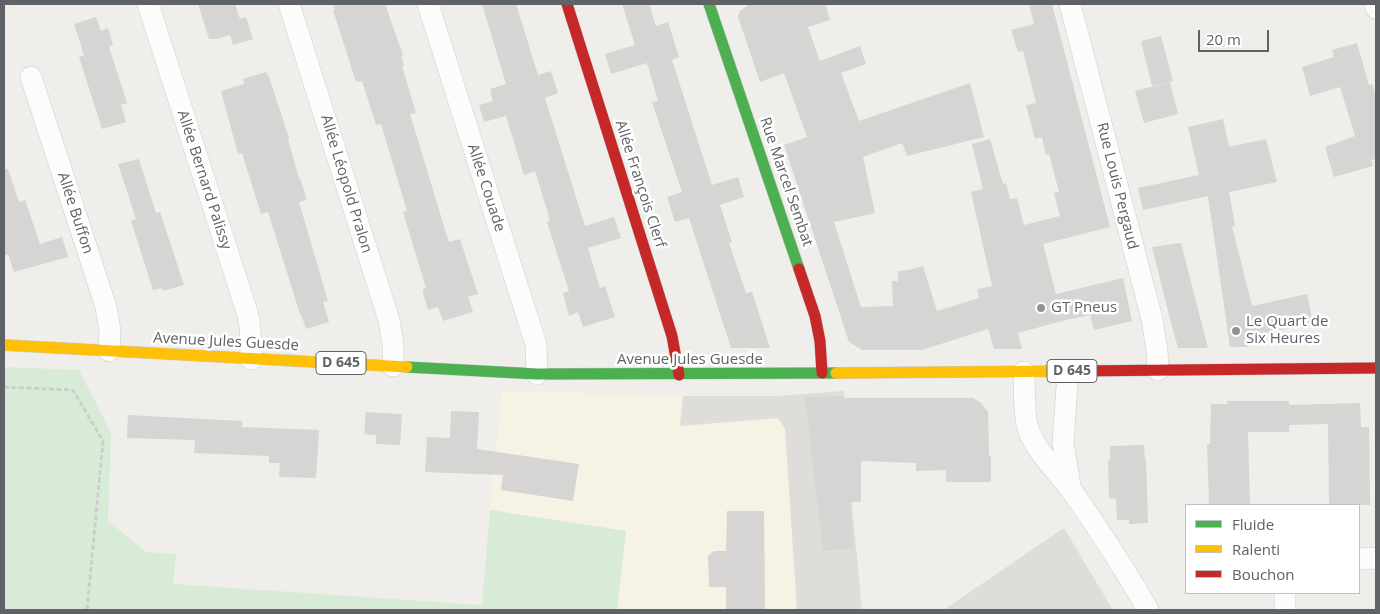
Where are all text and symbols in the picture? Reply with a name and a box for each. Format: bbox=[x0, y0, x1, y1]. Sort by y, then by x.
scale bar bbox=[1200, 20, 1271, 52]
text: 20 m bbox=[1206, 29, 1241, 49]
street label: Allée Bernard Palissy bbox=[173, 108, 235, 252]
street label: Allée Léopold Pralon bbox=[316, 113, 376, 255]
street label: Rue Marcel Sembat bbox=[755, 115, 817, 249]
street label: Allée François Clerf bbox=[611, 118, 669, 250]
street label: Rue Louis Pergaud bbox=[1093, 121, 1141, 251]
street label: Allée Couade bbox=[463, 142, 509, 234]
street label: Allée Buffon bbox=[53, 170, 97, 256]
place label: GT Pneus bbox=[1051, 299, 1117, 317]
marker: GT Pneus bbox=[1035, 302, 1047, 314]
place label: Le Quart de Six Heures bbox=[1246, 313, 1328, 348]
marker: Le Quart de Six Heures bbox=[1230, 325, 1242, 337]
street label: Avenue Jules Guesde bbox=[153, 329, 299, 355]
street label: Avenue Jules Guesde bbox=[617, 351, 763, 369]
road number: D 645 bbox=[316, 352, 366, 374]
road number: D 645 bbox=[1047, 360, 1097, 382]
legend bbox=[1185, 504, 1360, 594]
text: Fluide bbox=[1232, 514, 1274, 534]
text: Ralenti bbox=[1232, 539, 1280, 559]
text: Bouchon bbox=[1232, 564, 1295, 584]

